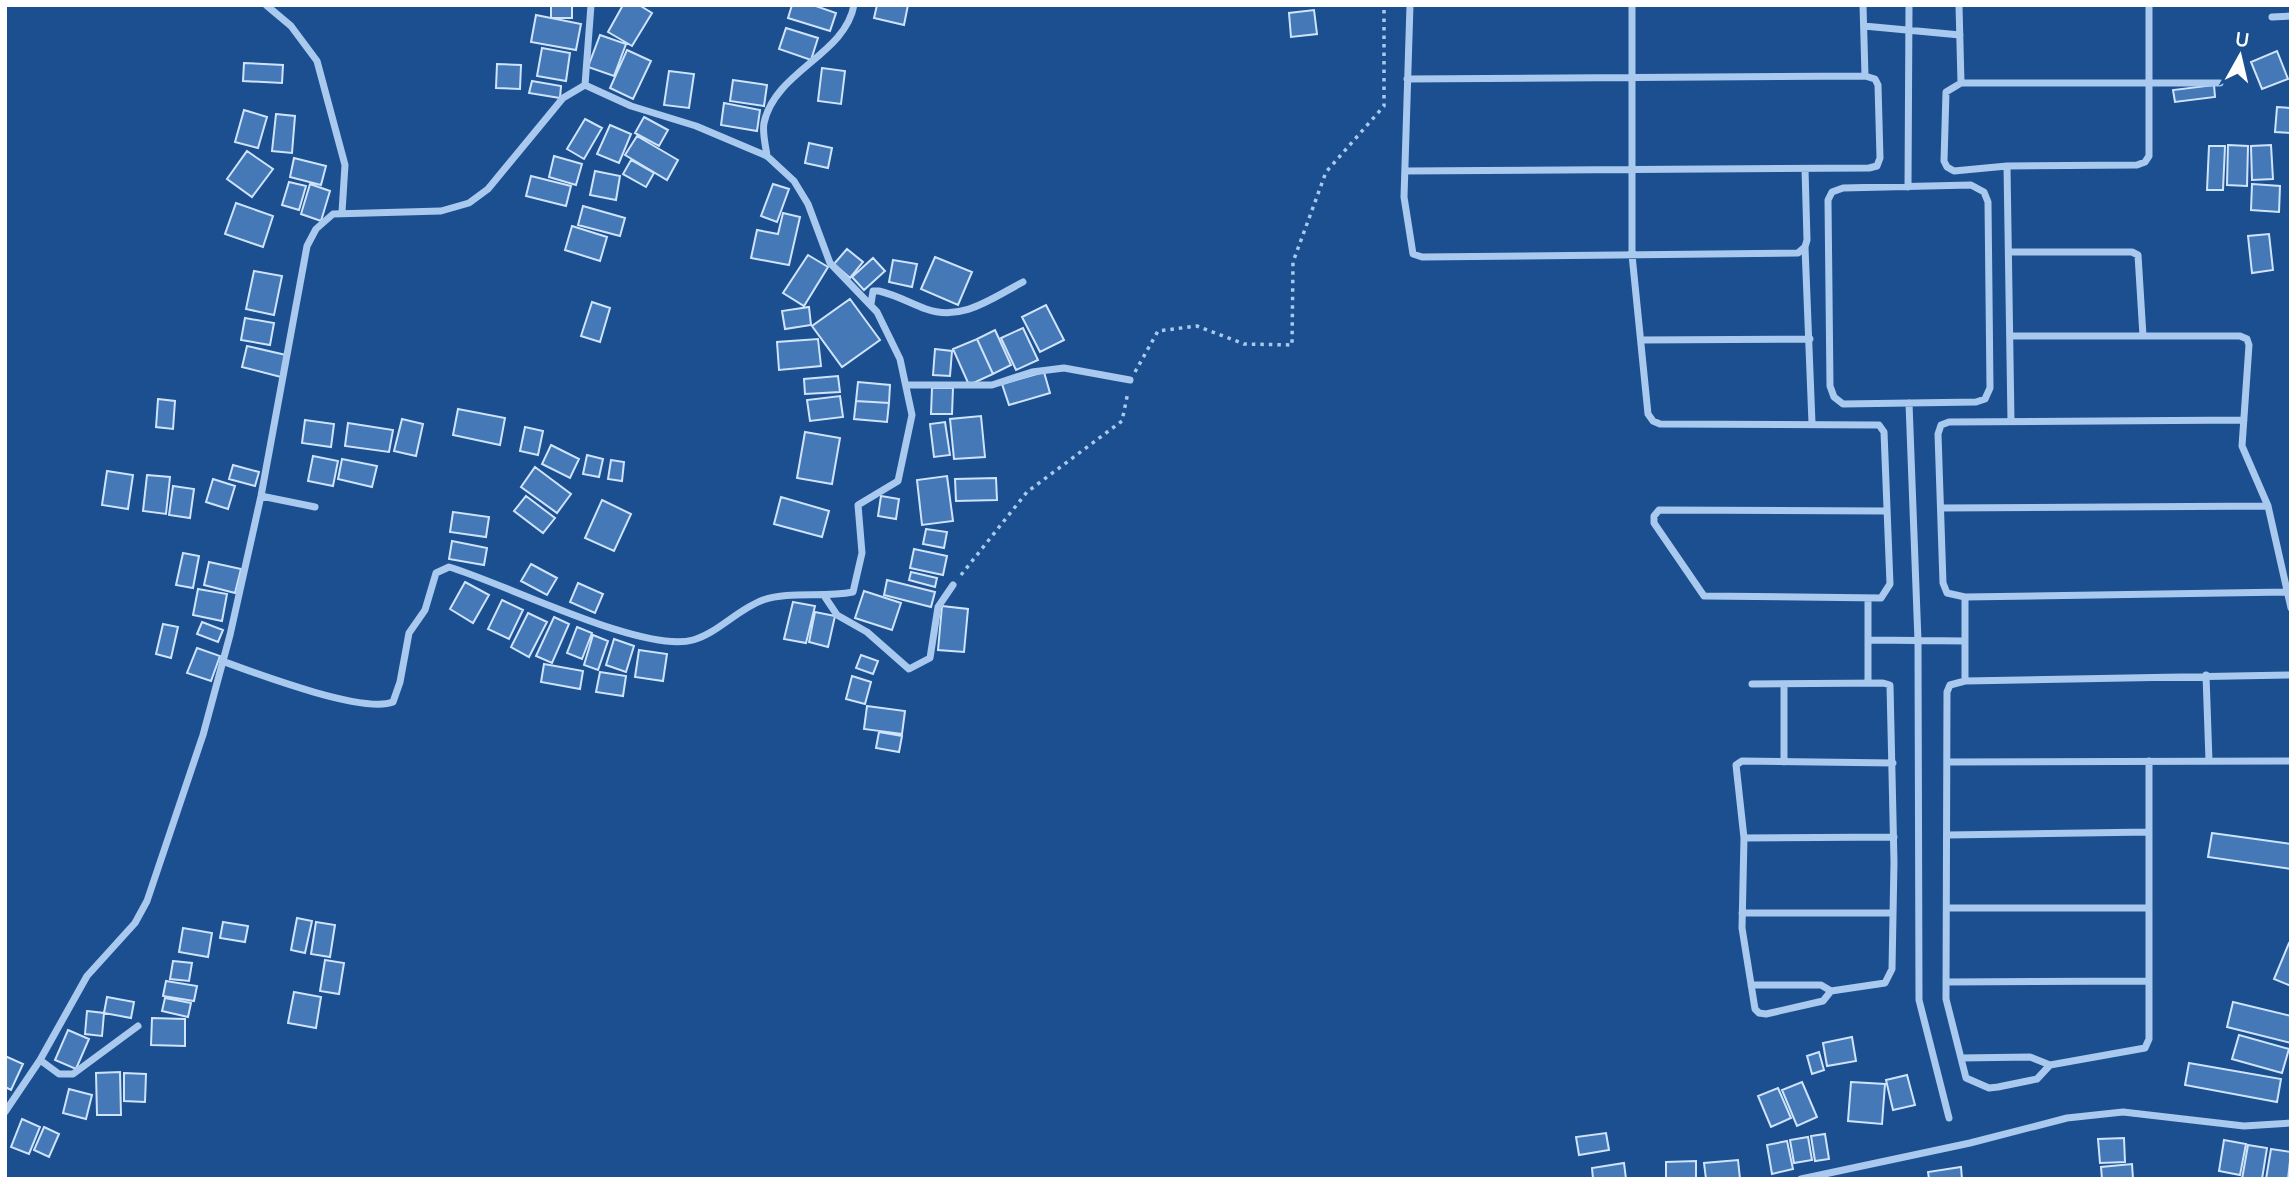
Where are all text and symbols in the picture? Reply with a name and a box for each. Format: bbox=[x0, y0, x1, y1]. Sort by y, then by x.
north arrow bbox=[2205, 21, 2275, 91]
text: U bbox=[2234, 25, 2251, 53]

